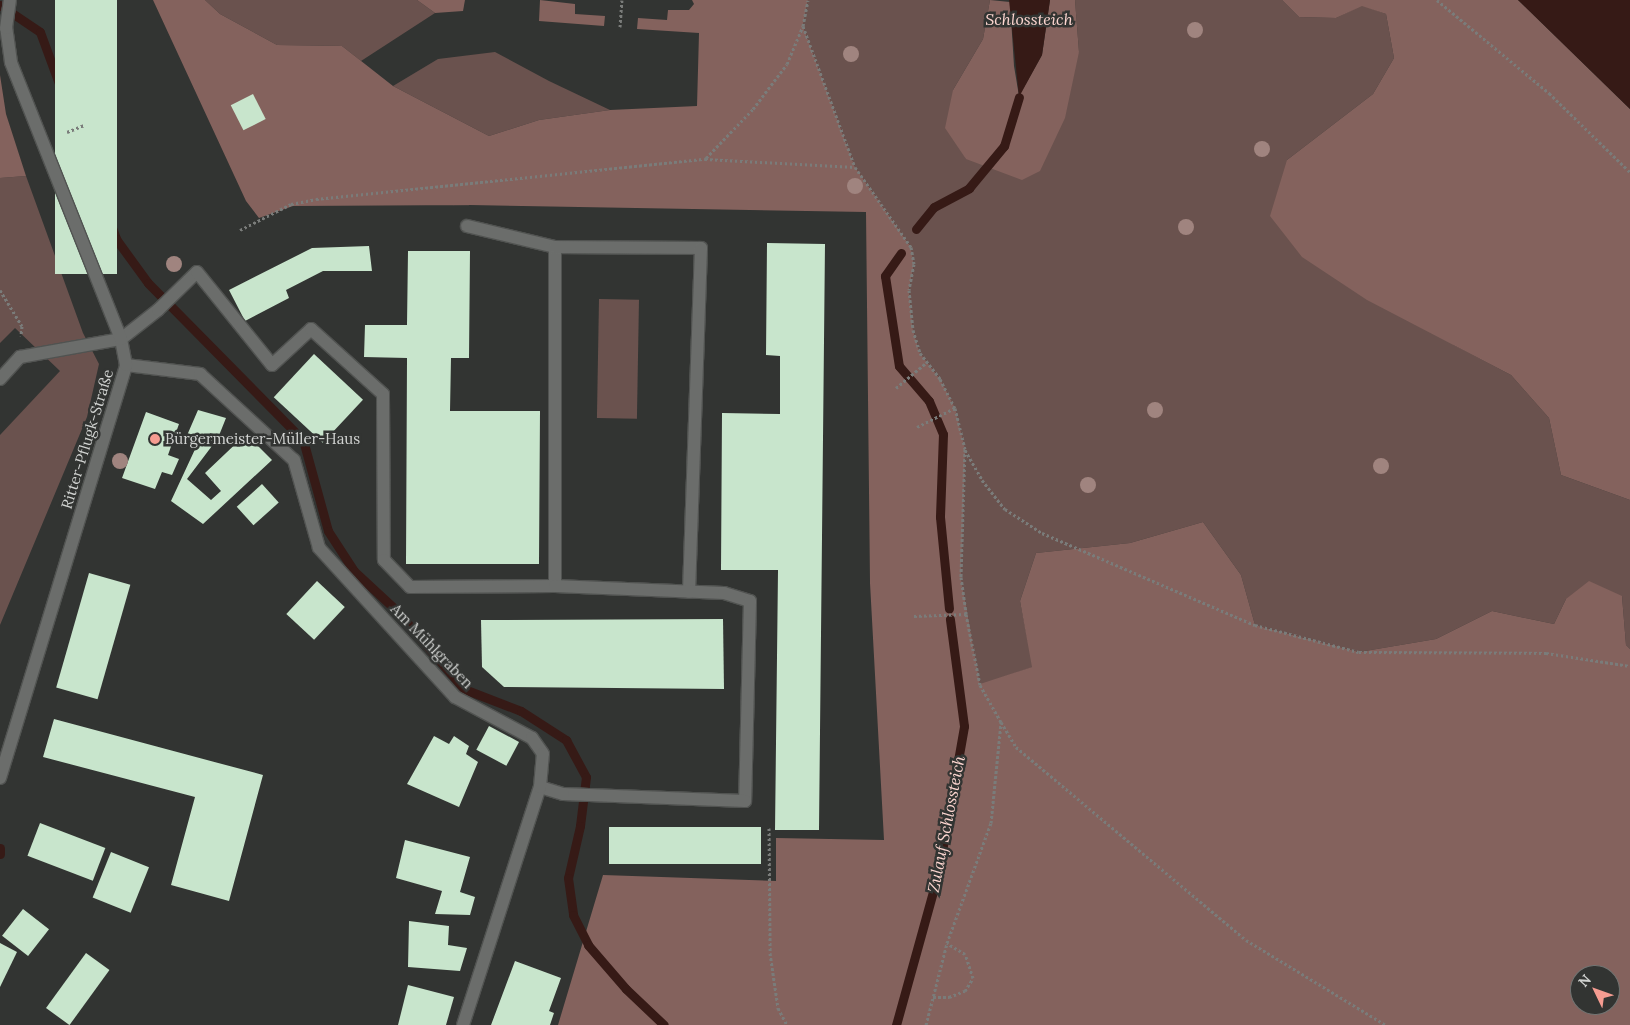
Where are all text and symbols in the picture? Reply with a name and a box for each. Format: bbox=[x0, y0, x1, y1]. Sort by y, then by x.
water label: Schlossteich bbox=[985, 9, 1073, 29]
street label: Ritter-Pflugk-Straße bbox=[57, 367, 117, 511]
place label: Bürgermeister-Müller-Haus bbox=[165, 430, 360, 448]
marker: Bürgermeister-Müller-Haus bbox=[149, 433, 161, 445]
street label: Am Mühlgraben bbox=[387, 600, 477, 692]
water label: Zulauf Schlossteich bbox=[923, 754, 969, 894]
north arrow bbox=[1570, 965, 1620, 1015]
text: N bbox=[1574, 971, 1595, 991]

